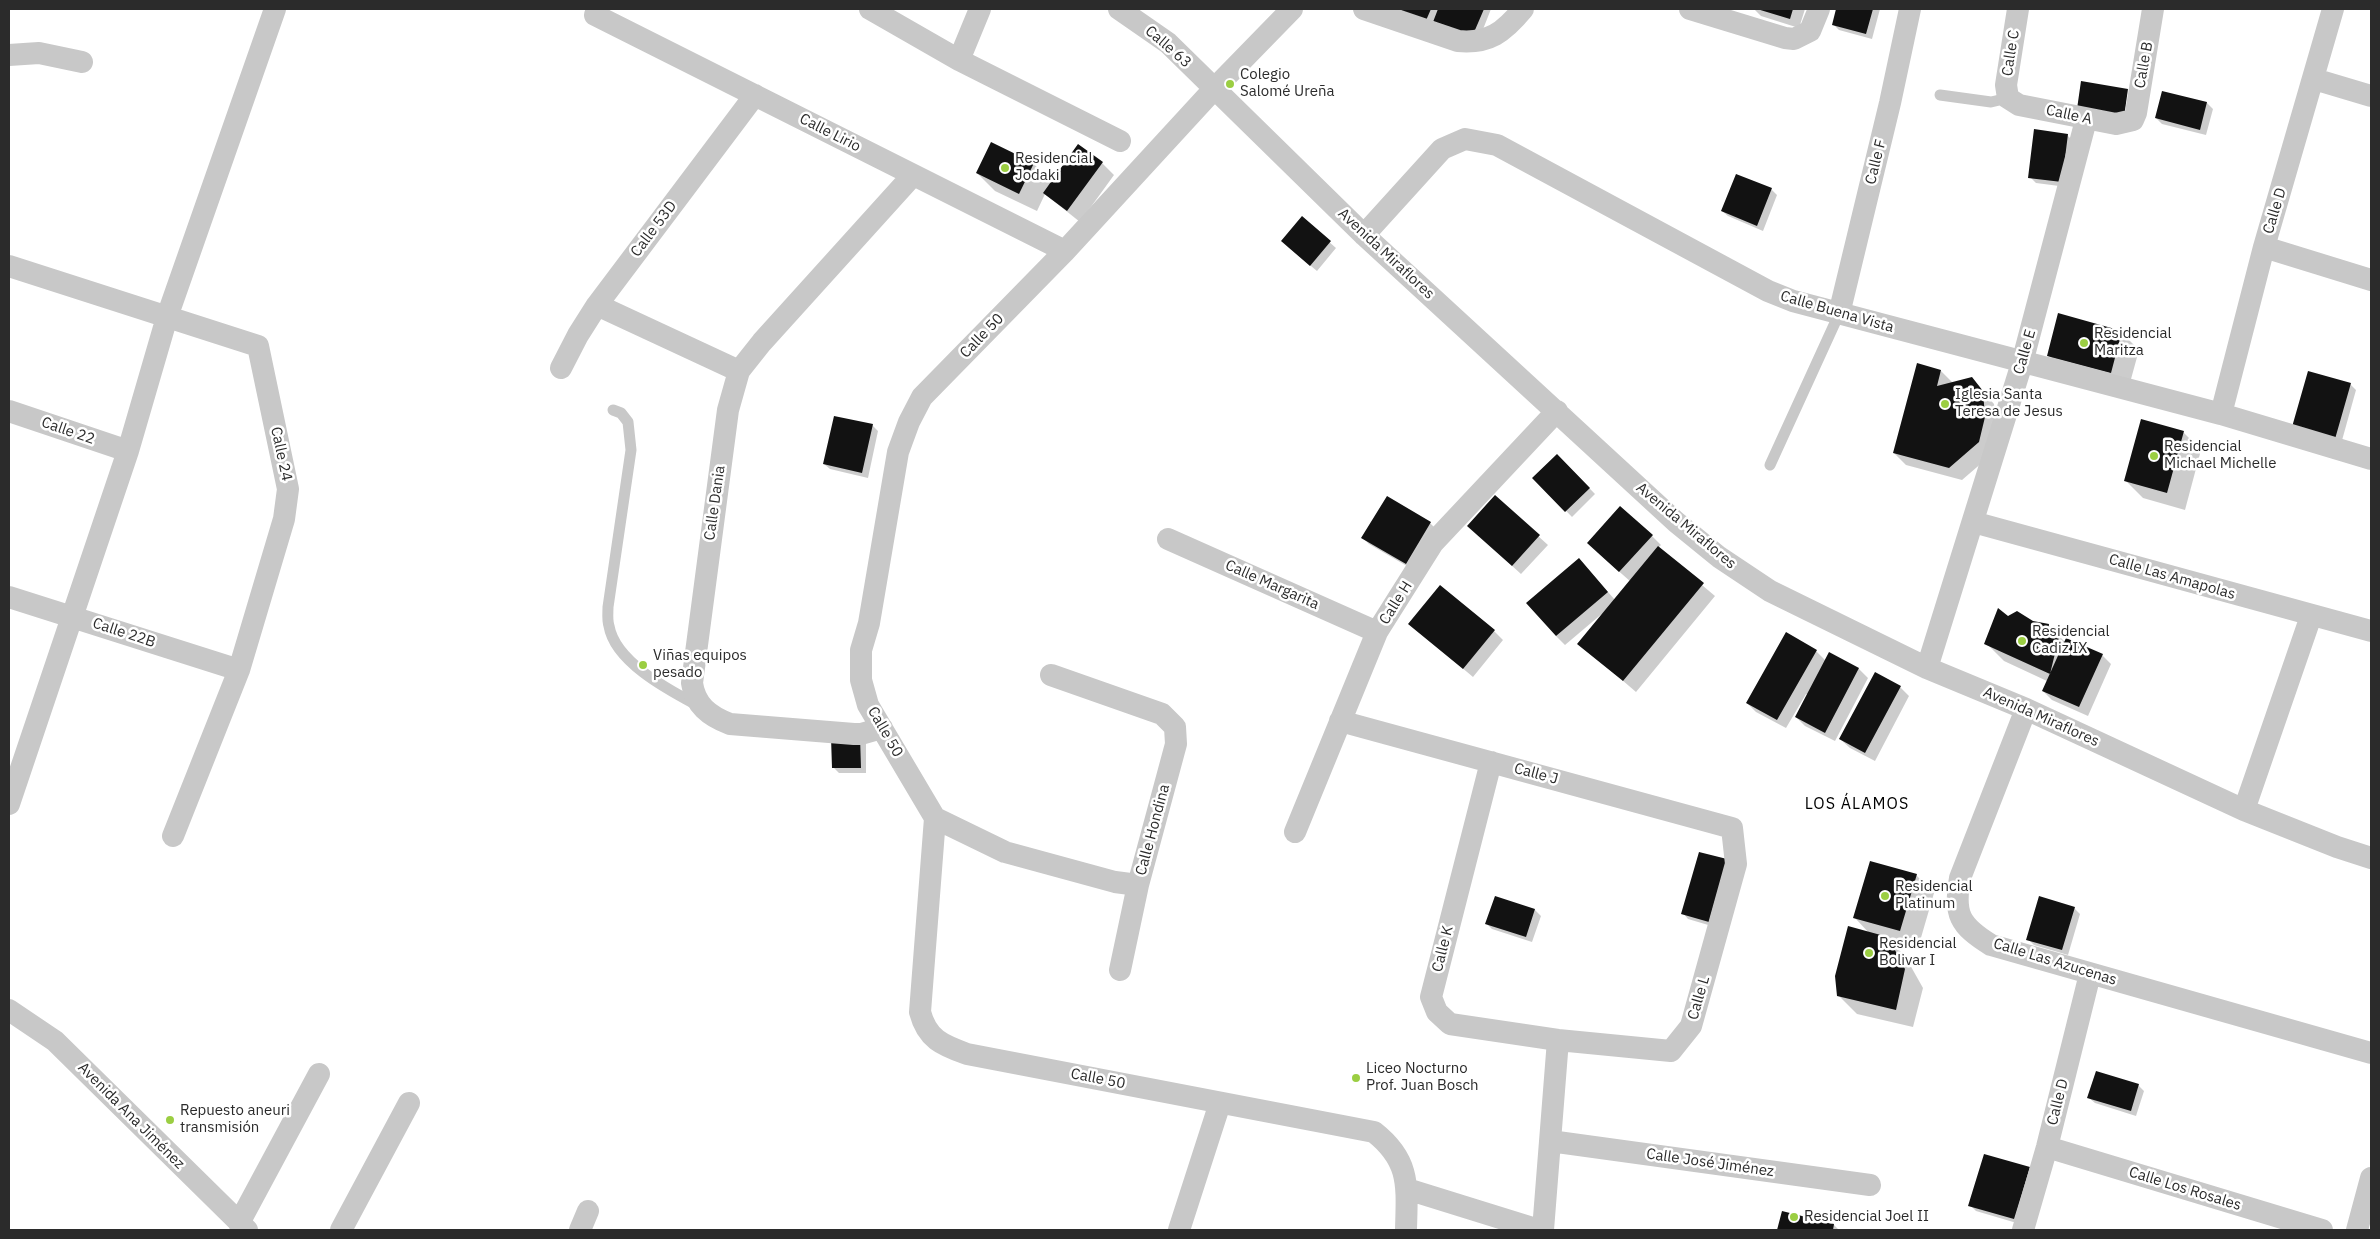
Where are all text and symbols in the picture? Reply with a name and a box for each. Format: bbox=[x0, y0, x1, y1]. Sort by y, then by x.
street label: Calle 63 bbox=[1141, 22, 1195, 72]
street label: Calle C bbox=[1998, 29, 2024, 77]
street label: Calle B bbox=[2131, 40, 2157, 90]
place label: Colegio Salomé Ureña bbox=[1240, 66, 1334, 101]
marker: Colegio Salomé Ureña bbox=[1224, 78, 1236, 90]
street label: Calle A bbox=[2044, 101, 2094, 129]
street label: Calle Lirio bbox=[796, 110, 864, 156]
street label: Calle F bbox=[1862, 138, 1890, 186]
place label: Residencial Jodaki bbox=[1015, 150, 1093, 185]
marker: Residencial Jodaki bbox=[999, 162, 1011, 174]
street label: Calle D bbox=[2259, 186, 2291, 236]
street label: Calle 53D bbox=[627, 198, 681, 260]
street label: Avenida Miraflores bbox=[1334, 205, 1438, 303]
street label: Calle Buena Vista bbox=[1778, 287, 1896, 337]
street label: Calle 50 bbox=[956, 310, 1008, 362]
place label: Residencial Maritza bbox=[2094, 325, 2172, 360]
street label: Calle E bbox=[2010, 327, 2040, 377]
marker: Residencial Maritza bbox=[2078, 337, 2090, 349]
place label: Iglesia Santa Teresa de Jesus bbox=[1955, 386, 2063, 421]
marker: Iglesia Santa Teresa de Jesus bbox=[1939, 398, 1951, 410]
street label: Calle 22 bbox=[39, 414, 97, 448]
street label: Calle 24 bbox=[266, 425, 296, 483]
place label: Residencial Michael Michelle bbox=[2164, 438, 2276, 473]
marker: Residencial Michael Michelle bbox=[2148, 450, 2160, 462]
street label: Calle Dania bbox=[701, 464, 729, 542]
street label: Avenida Miraflores bbox=[1632, 479, 1740, 573]
street label: Calle Las Amapolas bbox=[2107, 550, 2237, 604]
street label: Calle Margarita bbox=[1222, 556, 1322, 614]
street label: Calle H bbox=[1376, 578, 1416, 628]
street label: Calle 22B bbox=[90, 614, 158, 652]
place label: Residencial Cadiz IX bbox=[2032, 623, 2110, 658]
marker: Residencial Cadiz IX bbox=[2016, 635, 2028, 647]
place label: Viñas equipos pesado bbox=[653, 647, 747, 682]
marker: Viñas equipos pesado bbox=[637, 659, 649, 671]
street label: Avenida Miraflores bbox=[1980, 683, 2102, 751]
street label: Calle 50 bbox=[863, 704, 907, 760]
street label: Calle J bbox=[1512, 760, 1560, 788]
street label: Calle Hondina bbox=[1132, 782, 1174, 878]
district label: LOS ÁLAMOS bbox=[1804, 794, 1910, 814]
place label: Residencial Platinum bbox=[1895, 878, 1973, 913]
marker: Residencial Platinum bbox=[1879, 890, 1891, 902]
street label: Calle K bbox=[1429, 924, 1457, 974]
place label: Residencial Bolivar I bbox=[1879, 935, 1957, 970]
street label: Calle Las Azucenas bbox=[1991, 935, 2119, 989]
marker: Residencial Bolivar I bbox=[1863, 947, 1875, 959]
street label: Calle L bbox=[1684, 974, 1714, 1022]
street label: Avenida Ana Jiménez bbox=[74, 1059, 188, 1173]
place label: Liceo Nocturno Prof. Juan Bosch bbox=[1366, 1060, 1479, 1095]
street label: Calle 50 bbox=[1069, 1065, 1127, 1093]
marker: Liceo Nocturno Prof. Juan Bosch bbox=[1350, 1072, 1362, 1084]
street label: Calle D bbox=[2044, 1077, 2072, 1127]
place label: Repuesto aneuri transmisión bbox=[180, 1102, 290, 1137]
marker: Repuesto aneuri transmisión bbox=[164, 1114, 176, 1126]
street label: Calle José Jiménez bbox=[1645, 1145, 1775, 1181]
street label: Calle Los Rosales bbox=[2127, 1163, 2243, 1215]
place label: Residencial Joel II bbox=[1804, 1208, 1929, 1226]
marker: Residencial Joel II bbox=[1788, 1211, 1800, 1223]

